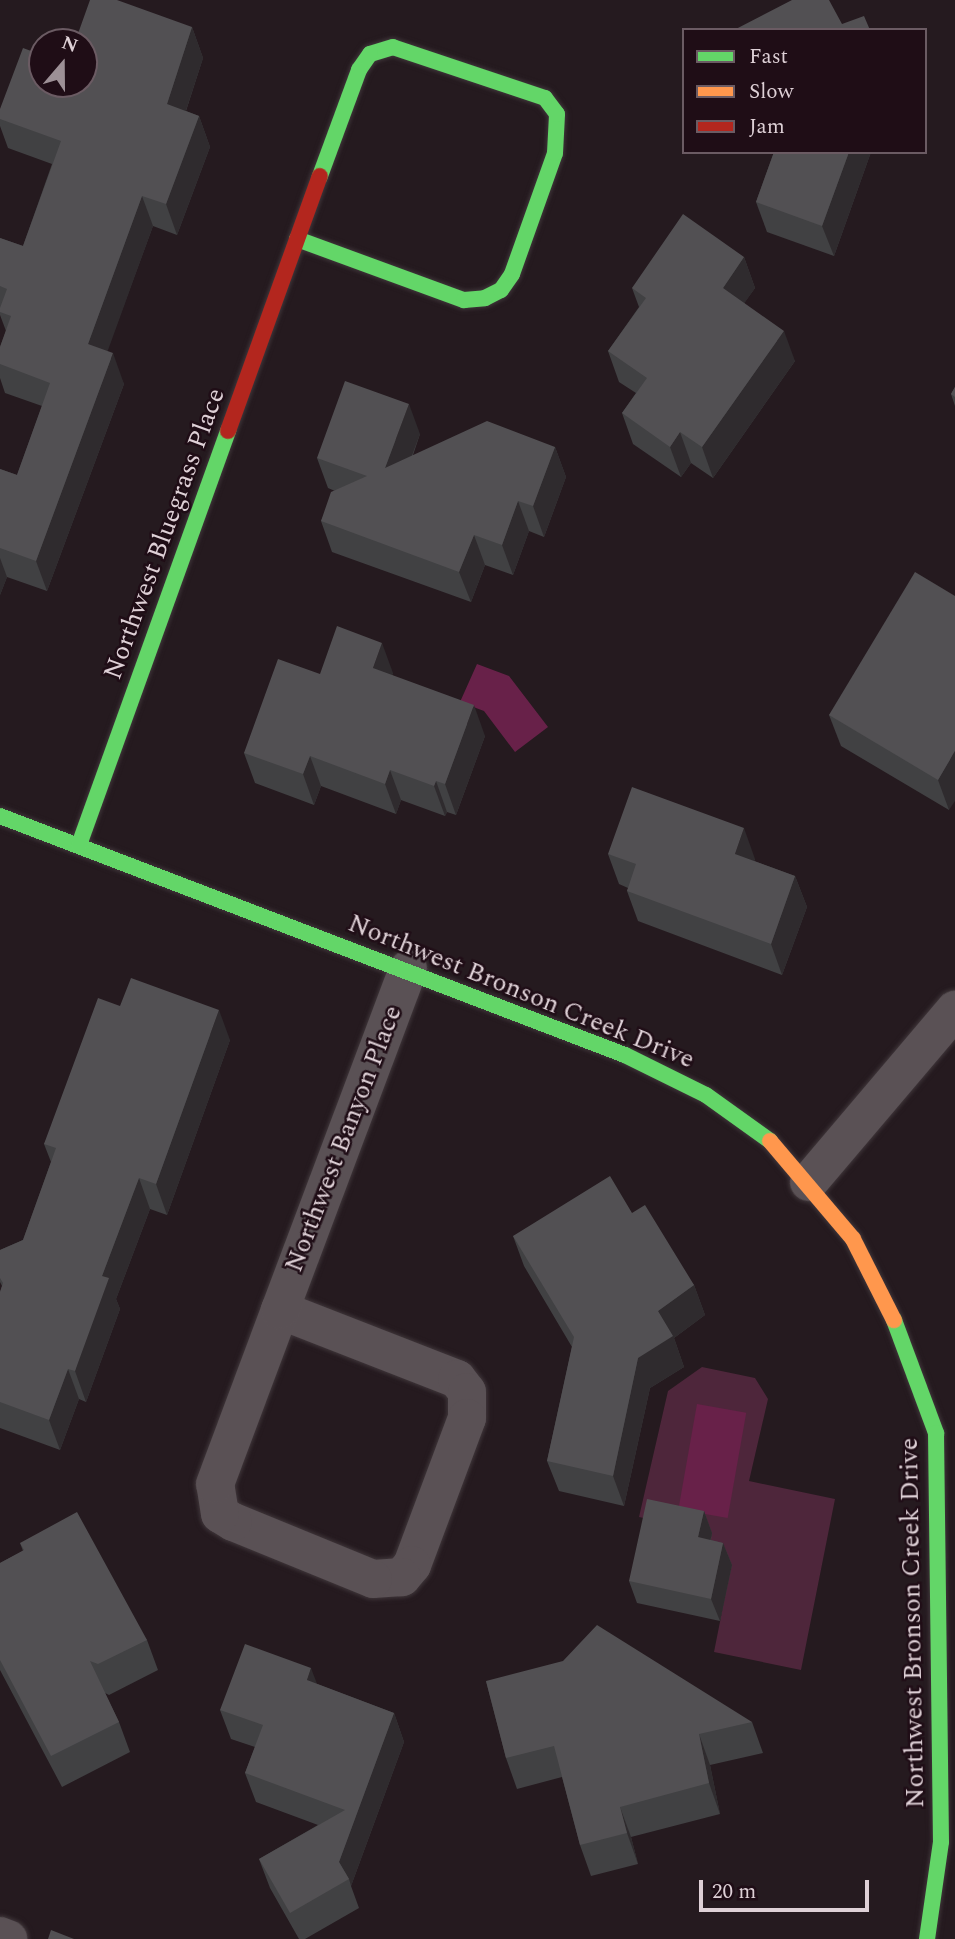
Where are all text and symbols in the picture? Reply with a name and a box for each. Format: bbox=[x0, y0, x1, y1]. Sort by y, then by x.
north arrow bbox=[28, 28, 98, 98]
text: N bbox=[57, 28, 82, 61]
legend bbox=[682, 28, 927, 154]
text: Fast bbox=[749, 41, 788, 73]
text: Slow bbox=[749, 76, 793, 108]
text: Jam bbox=[749, 111, 785, 143]
street label: Northwest Bluegrass Place bbox=[98, 384, 232, 684]
street label: Northwest Bronson Creek Drive bbox=[343, 908, 699, 1076]
street label: Northwest Banyon Place bbox=[279, 1001, 409, 1277]
street label: Northwest Bronson Creek Drive bbox=[894, 1437, 932, 1809]
scale bar bbox=[703, 1866, 873, 1910]
text: 20 m bbox=[712, 1876, 756, 1908]

